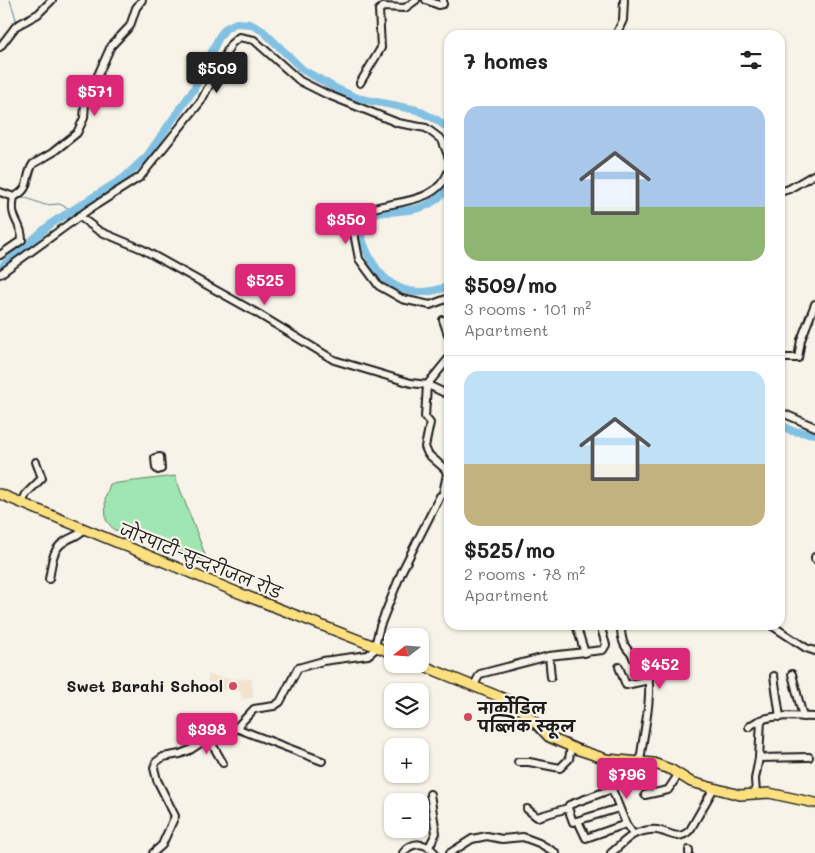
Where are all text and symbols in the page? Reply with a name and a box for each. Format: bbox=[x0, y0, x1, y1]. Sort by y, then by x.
icon: filters bbox=[737, 46, 765, 74]
text: 7 homes bbox=[464, 47, 548, 74]
pin: $509 bbox=[187, 52, 247, 94]
text: $509 bbox=[197, 57, 237, 78]
pin: $571 bbox=[65, 74, 125, 117]
text: $571 bbox=[77, 80, 113, 101]
icon: home bbox=[570, 138, 660, 228]
pin: $350 bbox=[316, 202, 376, 245]
text: $350 bbox=[326, 208, 366, 229]
pin: $525 bbox=[235, 264, 295, 306]
text: $525 bbox=[246, 269, 284, 290]
text: $509/mo bbox=[464, 271, 557, 298]
text: 3 rooms · 101 m² bbox=[464, 298, 591, 319]
text: Apartment bbox=[464, 319, 549, 340]
icon: home bbox=[570, 404, 660, 494]
street label: जोरपाटी-सुन्दरीजल रोड bbox=[116, 516, 287, 605]
text: $525/mo bbox=[464, 536, 555, 563]
text: 2 rooms · 78 m² bbox=[464, 563, 585, 584]
text: Apartment bbox=[464, 584, 549, 605]
north arrow bbox=[384, 628, 429, 672]
map controls bbox=[384, 628, 429, 838]
pin: $452 bbox=[630, 648, 690, 690]
text: $452 bbox=[641, 653, 679, 674]
place label: Swet Barahi School bbox=[66, 675, 223, 696]
marker: Swet Barahi School bbox=[227, 680, 239, 692]
button: layers bbox=[384, 683, 429, 728]
place label: नार्कोडिल पब्लिक स्कूल bbox=[476, 695, 577, 739]
marker: नार्कोडिल पब्लिक स्कूल bbox=[462, 711, 474, 723]
pin: $398 bbox=[177, 712, 237, 755]
text: $398 bbox=[187, 718, 227, 739]
button: + bbox=[384, 738, 429, 783]
pin: $796 bbox=[597, 758, 657, 800]
text: $796 bbox=[608, 763, 646, 784]
button: − bbox=[384, 793, 429, 838]

